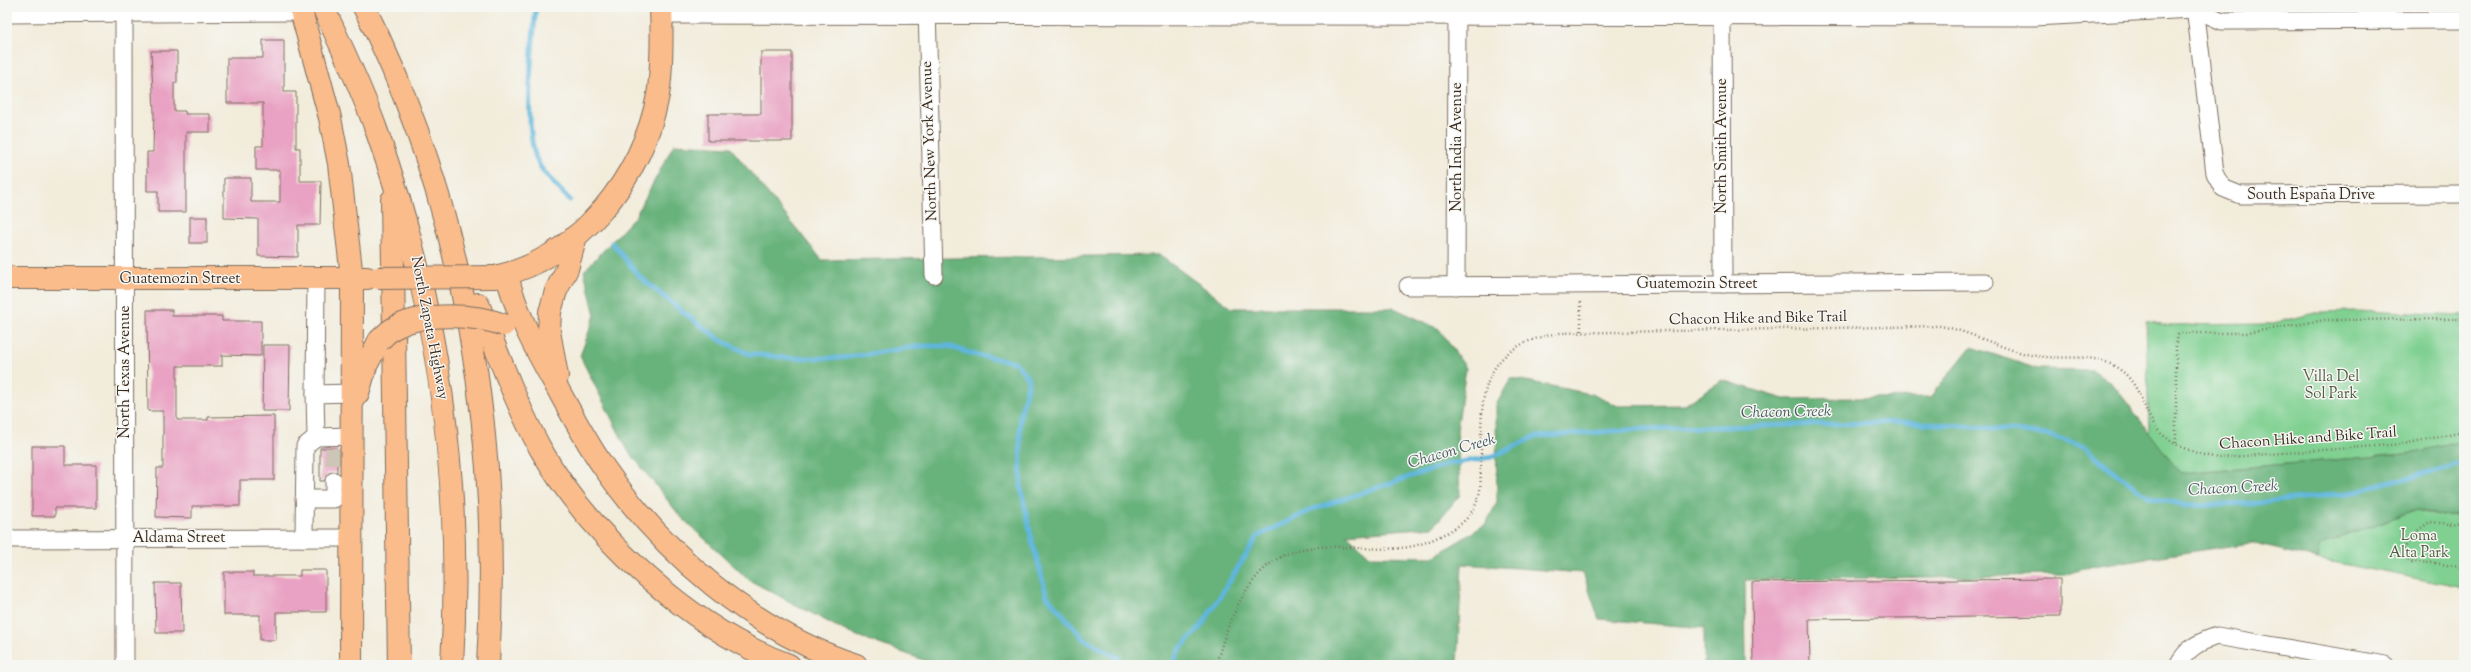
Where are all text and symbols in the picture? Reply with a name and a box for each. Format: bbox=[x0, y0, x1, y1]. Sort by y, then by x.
street label: North New York Avenue bbox=[917, 61, 943, 221]
street label: North Smith Avenue bbox=[1712, 78, 1733, 214]
street label: North India Avenue bbox=[1447, 82, 1468, 212]
street label: South España Drive bbox=[2247, 185, 2375, 206]
street label: North Zapata Highway bbox=[405, 254, 453, 402]
street label: Guatemozin Street bbox=[120, 269, 240, 290]
street label: Guatemozin Street bbox=[1637, 274, 1757, 295]
street label: North Texas Avenue bbox=[115, 305, 136, 439]
street label: Chacon Hike and Bike Trail bbox=[1669, 307, 1847, 331]
park label: Villa Del Sol Park bbox=[2303, 367, 2359, 405]
water label: Chacon Creek bbox=[1741, 401, 1831, 425]
street label: Chacon Hike and Bike Trail bbox=[2218, 422, 2398, 456]
water label: Chacon Creek bbox=[1405, 429, 1499, 475]
water label: Chacon Creek bbox=[2187, 475, 2279, 503]
park label: Loma Alta Park bbox=[2389, 526, 2449, 564]
street label: Aldama Street bbox=[133, 528, 225, 549]

